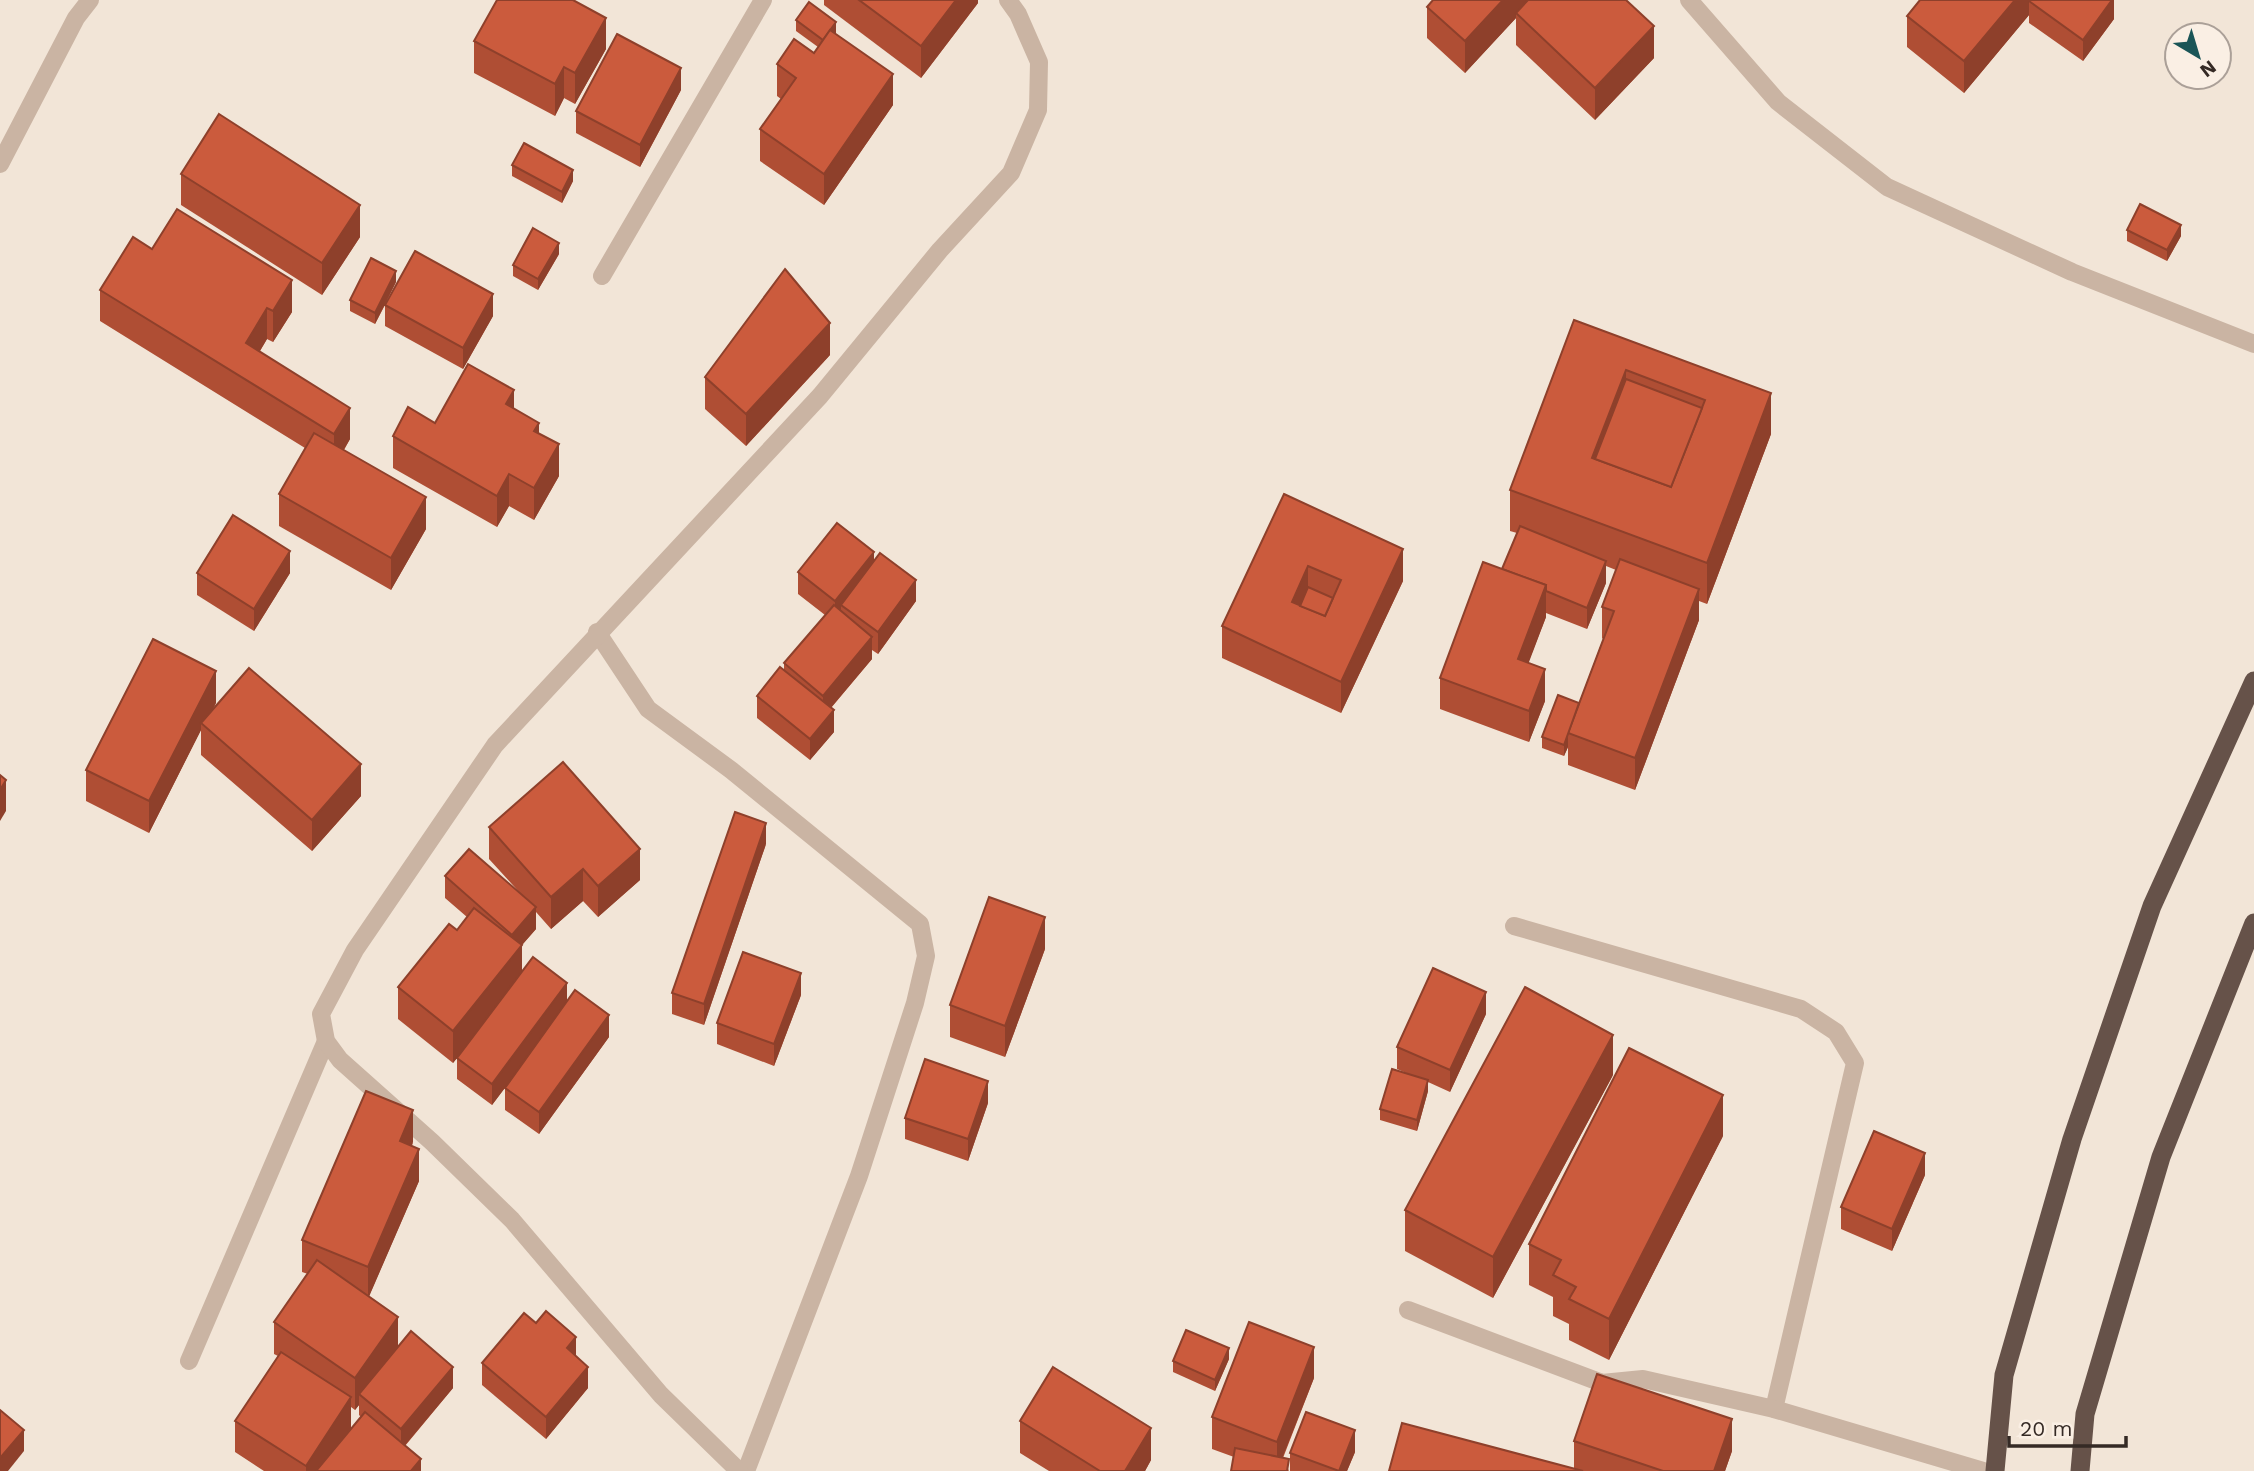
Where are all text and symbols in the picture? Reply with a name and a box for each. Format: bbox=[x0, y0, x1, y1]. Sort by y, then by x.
north arrow bbox=[2163, 21, 2233, 91]
text: N bbox=[2196, 56, 2221, 82]
scale bar bbox=[2009, 1404, 2126, 1448]
text: 20 m bbox=[2020, 1416, 2072, 1441]

